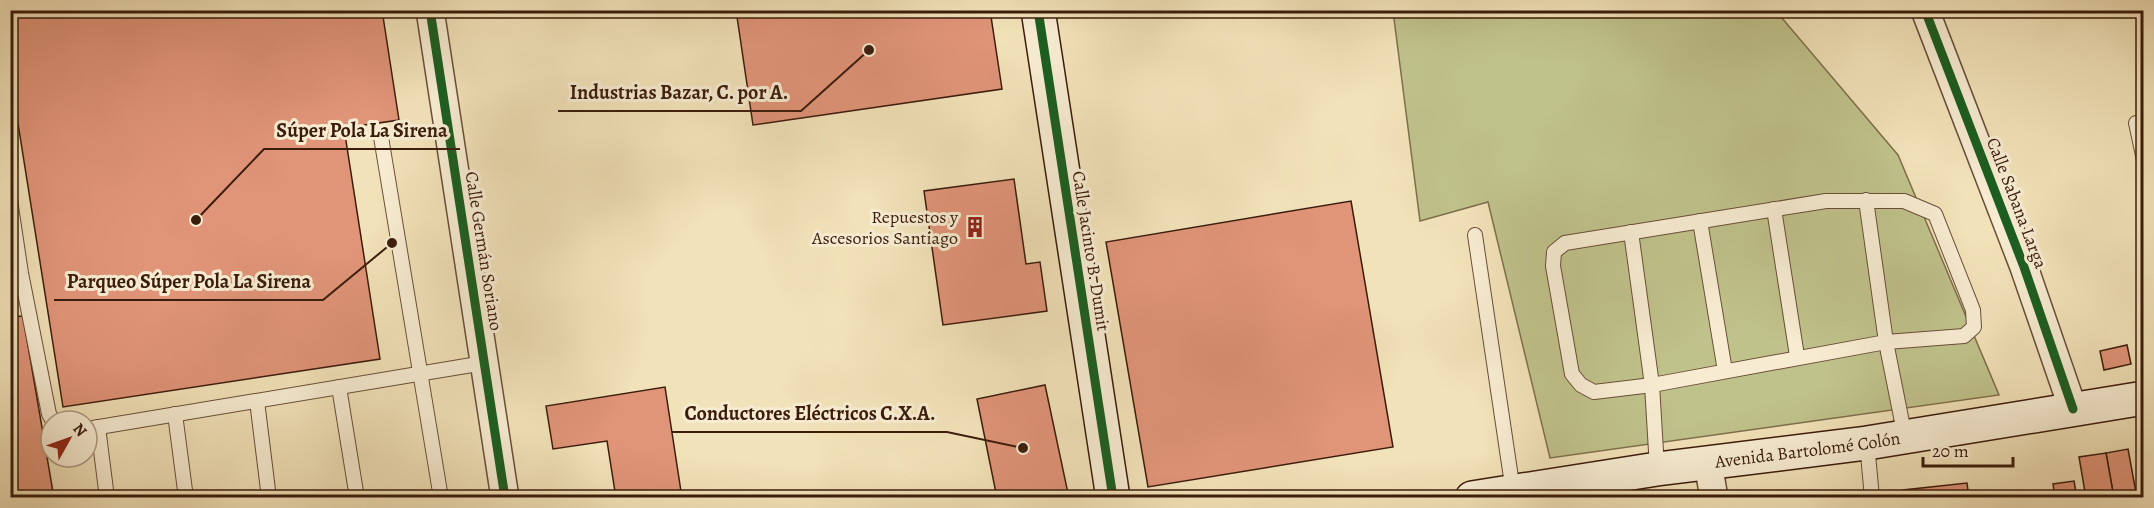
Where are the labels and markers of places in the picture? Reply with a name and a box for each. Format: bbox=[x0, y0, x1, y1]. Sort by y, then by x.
callout: Industrias Bazar, C. por A. bbox=[558, 73, 801, 111]
callout: Súper Pola La Sirena bbox=[264, 111, 460, 149]
place label: Repuestos y Ascesorios Santiago bbox=[811, 205, 959, 250]
building icon: Repuestos y Ascesorios Santiago bbox=[963, 215, 987, 239]
callout: Parqueo Súper Pola La Sirena bbox=[54, 262, 323, 300]
callout: Conductores Eléctricos C.X.A. bbox=[672, 394, 947, 432]

